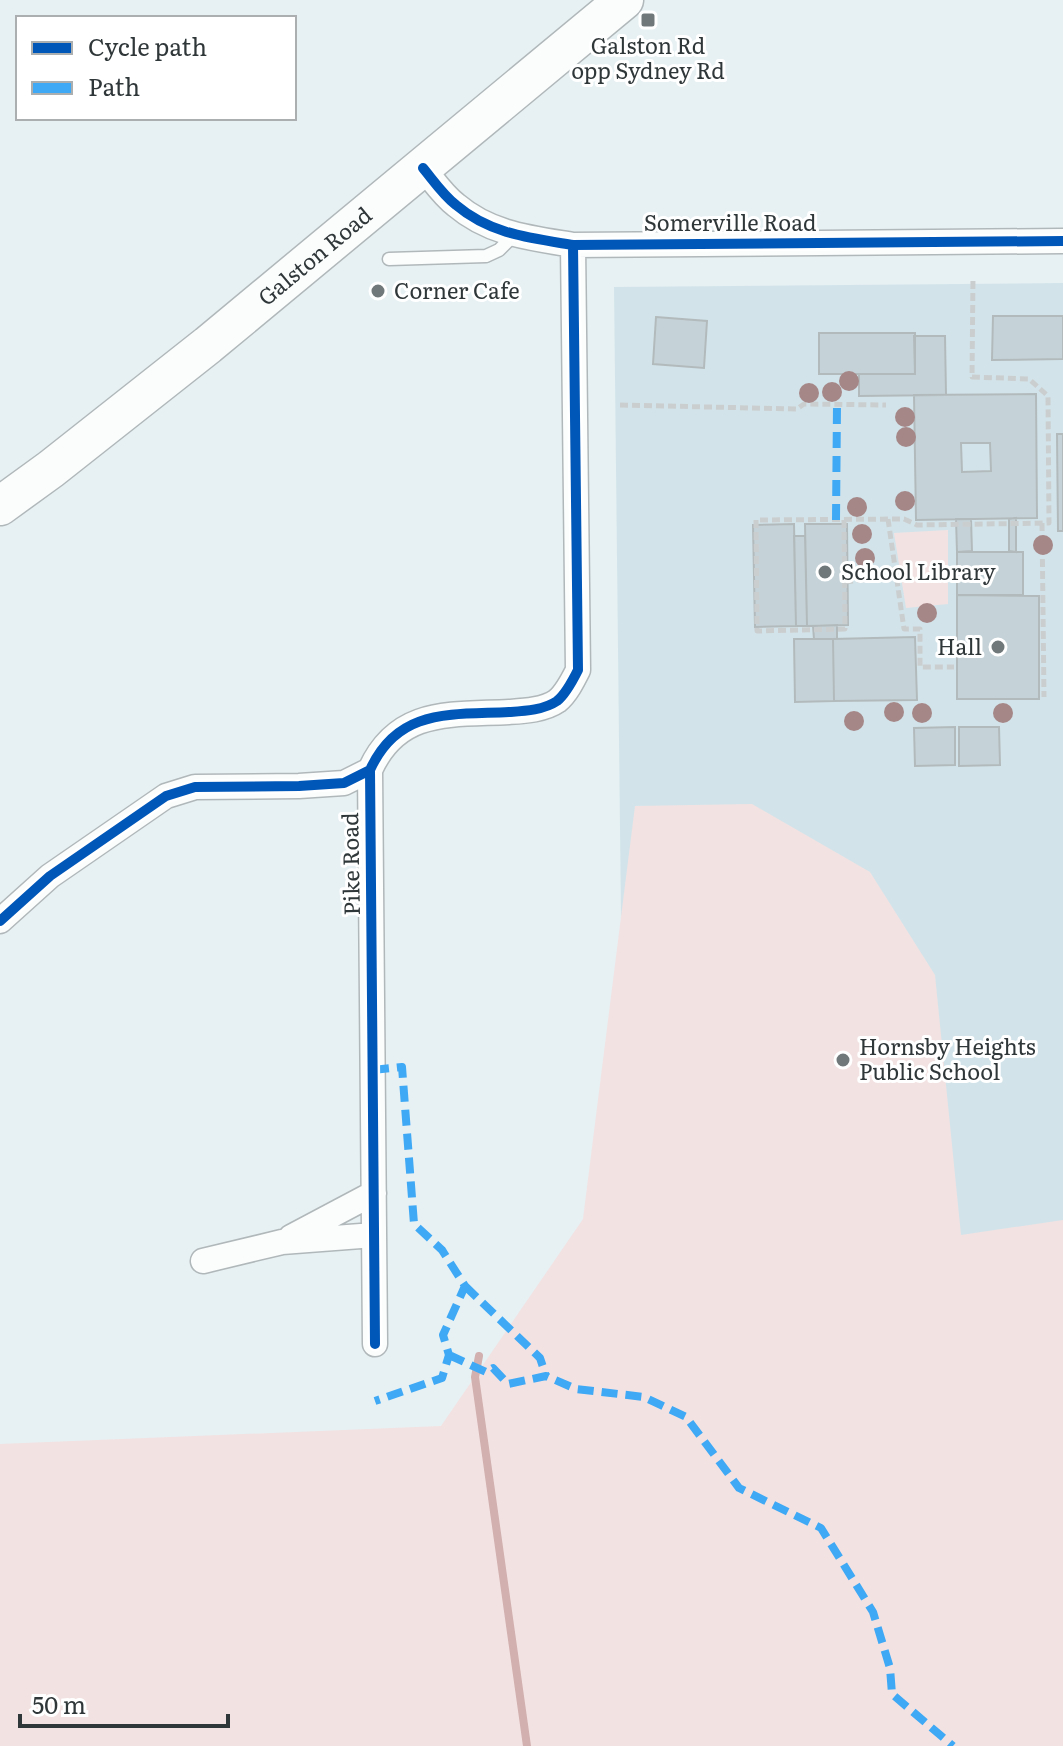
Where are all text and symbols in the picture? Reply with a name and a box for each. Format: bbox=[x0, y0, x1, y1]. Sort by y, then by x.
marker: Galston Rd opp Sydney Rd bbox=[639, 11, 657, 29]
legend bbox=[16, 16, 296, 120]
text: Cycle path bbox=[88, 28, 207, 63]
place label: Galston Rd opp Sydney Rd bbox=[571, 28, 725, 86]
text: Path bbox=[88, 68, 140, 103]
street label: Galston Road bbox=[250, 198, 378, 312]
street label: Somerville Road bbox=[644, 205, 816, 238]
place label: Corner Cafe bbox=[394, 273, 520, 306]
marker: Corner Cafe bbox=[369, 282, 387, 300]
place label: School Library bbox=[841, 554, 996, 587]
marker: School Library bbox=[816, 563, 834, 581]
place label: Hall bbox=[937, 629, 982, 662]
marker: Hall bbox=[989, 638, 1007, 656]
street label: Pike Road bbox=[332, 812, 367, 916]
place label: Hornsby Heights Public School bbox=[859, 1029, 1036, 1087]
marker: Hornsby Heights Public School bbox=[834, 1051, 852, 1069]
scale bar bbox=[20, 1678, 228, 1728]
text: 50 m bbox=[32, 1686, 86, 1721]

